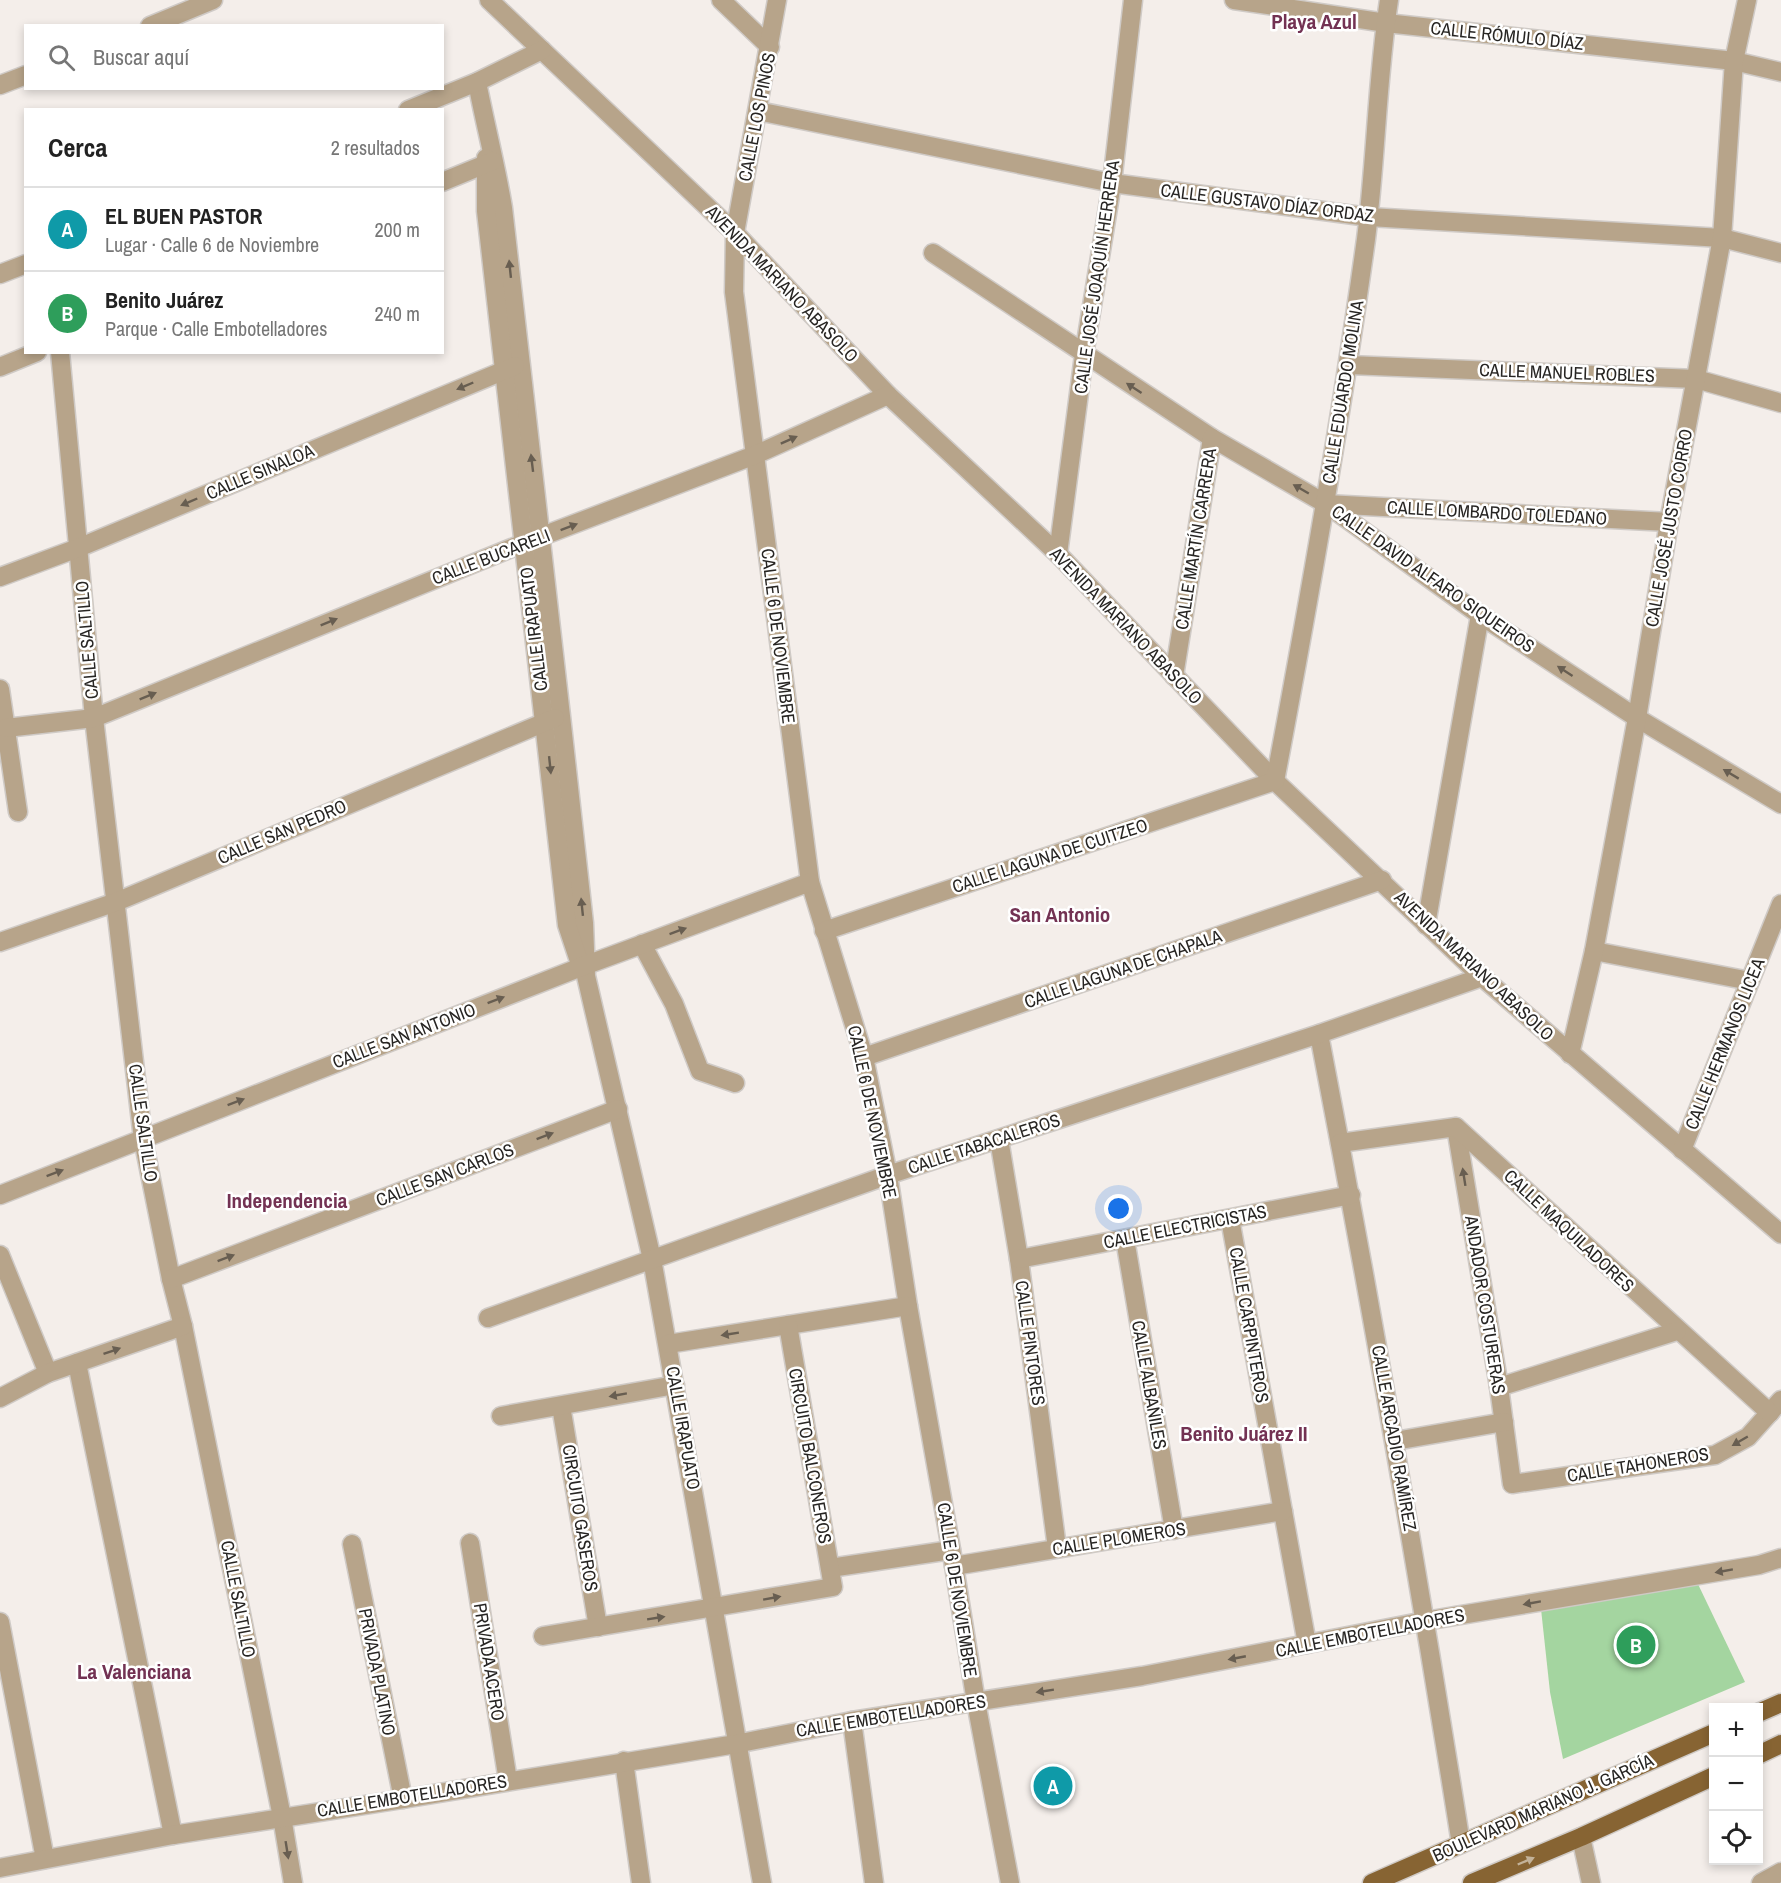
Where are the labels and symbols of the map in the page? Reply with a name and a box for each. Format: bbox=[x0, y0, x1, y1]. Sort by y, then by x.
district label: Playa Azul bbox=[1271, 7, 1357, 36]
street label: CALLE RÓMULO DÍAZ bbox=[1429, 15, 1585, 56]
street label: CALLE LOS PINOS bbox=[732, 50, 781, 183]
street label: CALLE JOSÉ JOAQUÍN HERRERA bbox=[1068, 158, 1125, 395]
street label: CALLE GUSTAVO DÍAZ ORDAZ bbox=[1159, 177, 1375, 228]
street label: AVENIDA MARIANO ABASOLO bbox=[700, 199, 864, 368]
one-way arrow bbox=[505, 259, 514, 278]
street label: CALLE EDUARDO MOLINA bbox=[1316, 298, 1369, 485]
street label: CALLE MANUEL ROBLES bbox=[1479, 357, 1655, 388]
one-way arrow bbox=[456, 381, 474, 391]
one-way arrow bbox=[1126, 382, 1143, 393]
street label: CALLE JOSÉ JUSTO CORRO bbox=[1639, 427, 1698, 629]
one-way arrow bbox=[780, 434, 798, 444]
street label: CALLE SINALOA bbox=[202, 438, 318, 505]
street label: CALLE MARTÍN CARRERA bbox=[1169, 446, 1222, 631]
one-way arrow bbox=[527, 453, 536, 472]
one-way arrow bbox=[1292, 485, 1309, 495]
street label: CALLE LOMBARDO TOLEDANO bbox=[1386, 494, 1608, 531]
one-way arrow bbox=[180, 497, 197, 506]
street label: CALLE DAVID ALFARO SIQUEIROS bbox=[1327, 499, 1540, 658]
one-way arrow bbox=[560, 521, 578, 531]
street label: CALLE BUCARELI bbox=[428, 523, 554, 591]
street label: AVENIDA MARIANO ABASOLO bbox=[1044, 541, 1208, 710]
street label: CALLE 6 DE NOVIEMBRE bbox=[755, 547, 802, 725]
street label: CALLE IRAPUATO bbox=[513, 566, 554, 693]
street label: CALLE SALTILLO bbox=[69, 580, 104, 700]
one-way arrow bbox=[320, 617, 338, 626]
one-way arrow bbox=[1557, 665, 1573, 676]
one-way arrow bbox=[140, 691, 158, 701]
one-way arrow bbox=[545, 755, 555, 774]
one-way arrow bbox=[1723, 768, 1739, 779]
street label: CALLE SAN PEDRO bbox=[213, 793, 350, 870]
street label: CALLE LAGUNA DE CUITZEO bbox=[949, 812, 1151, 899]
street label: AVENIDA MARIANO ABASOLO bbox=[1388, 884, 1560, 1046]
one-way arrow bbox=[577, 897, 587, 916]
district label: San Antonio bbox=[1010, 900, 1110, 929]
street label: CALLE LAGUNA DE CHAPALA bbox=[1021, 923, 1225, 1014]
one-way arrow bbox=[669, 926, 687, 936]
street label: CALLE HERMANOS LICEA bbox=[1679, 954, 1770, 1133]
one-way arrow bbox=[487, 995, 505, 1004]
street label: CALLE SAN ANTONIO bbox=[329, 997, 479, 1074]
street label: CALLE 6 DE NOVIEMBRE bbox=[842, 1023, 903, 1201]
street label: CALLE SALTILLO bbox=[123, 1062, 164, 1183]
one-way arrow bbox=[227, 1097, 245, 1107]
street label: CALLE TABACALEROS bbox=[905, 1107, 1063, 1180]
one-way arrow bbox=[537, 1131, 555, 1141]
street label: CALLE SAN CARLOS bbox=[372, 1137, 518, 1212]
street label: CALLE MAQUILADORES bbox=[1499, 1164, 1640, 1298]
one-way arrow bbox=[46, 1168, 64, 1178]
one-way arrow bbox=[1459, 1168, 1468, 1187]
district label: Independencia bbox=[227, 1186, 348, 1215]
your location bbox=[1104, 1194, 1133, 1223]
street label: CALLE ELECTRICISTAS bbox=[1101, 1198, 1269, 1255]
street label: ANDADOR COSTURERAS bbox=[1459, 1213, 1512, 1396]
street label: CALLE CARPINTEROS bbox=[1224, 1245, 1276, 1405]
one-way arrow bbox=[217, 1253, 235, 1263]
street label: CALLE PINTORES bbox=[1009, 1279, 1052, 1407]
street label: CALLE ALBAÑILES bbox=[1126, 1318, 1173, 1451]
one-way arrow bbox=[720, 1330, 739, 1339]
street label: CALLE ARCADIO RAMÍREZ bbox=[1366, 1343, 1423, 1533]
one-way arrow bbox=[103, 1346, 121, 1355]
street label: CALLE IRAPUATO bbox=[660, 1364, 707, 1492]
street label: CIRCUITO BALCONEROS bbox=[783, 1366, 838, 1546]
one-way arrow bbox=[608, 1391, 627, 1400]
district label: Benito Juárez II bbox=[1180, 1419, 1308, 1448]
one-way arrow bbox=[1731, 1436, 1748, 1446]
street label: CALLE TAHONEROS bbox=[1565, 1441, 1711, 1488]
street label: CIRCUITO GASEROS bbox=[557, 1443, 604, 1593]
street label: CALLE 6 DE NOVIEMBRE bbox=[931, 1501, 984, 1679]
street label: CALLE PLOMEROS bbox=[1051, 1516, 1187, 1561]
street label: CALLE SALTILLO bbox=[215, 1538, 262, 1660]
one-way arrow bbox=[1714, 1566, 1733, 1575]
one-way arrow bbox=[763, 1593, 782, 1602]
one-way arrow bbox=[1522, 1599, 1541, 1608]
street label: PRIVADA ACERO bbox=[468, 1601, 511, 1722]
street label: CALLE EMBOTELLADORES bbox=[1273, 1602, 1467, 1663]
street label: PRIVADA PLATINO bbox=[353, 1606, 402, 1738]
one-way arrow bbox=[646, 1613, 665, 1622]
pin: B bbox=[1616, 1622, 1656, 1668]
one-way arrow bbox=[1227, 1654, 1246, 1663]
district label: La Valenciana bbox=[77, 1657, 191, 1686]
one-way arrow bbox=[1035, 1687, 1054, 1696]
street label: CALLE EMBOTELLADORES bbox=[794, 1688, 988, 1743]
street label: BOULEVARD MARIANO J. GARCÍA bbox=[1428, 1747, 1657, 1868]
pin: A bbox=[1034, 1764, 1072, 1808]
street label: CALLE EMBOTELLADORES bbox=[315, 1768, 509, 1823]
one-way arrow bbox=[283, 1841, 292, 1860]
one-way arrow bbox=[1517, 1856, 1534, 1865]

